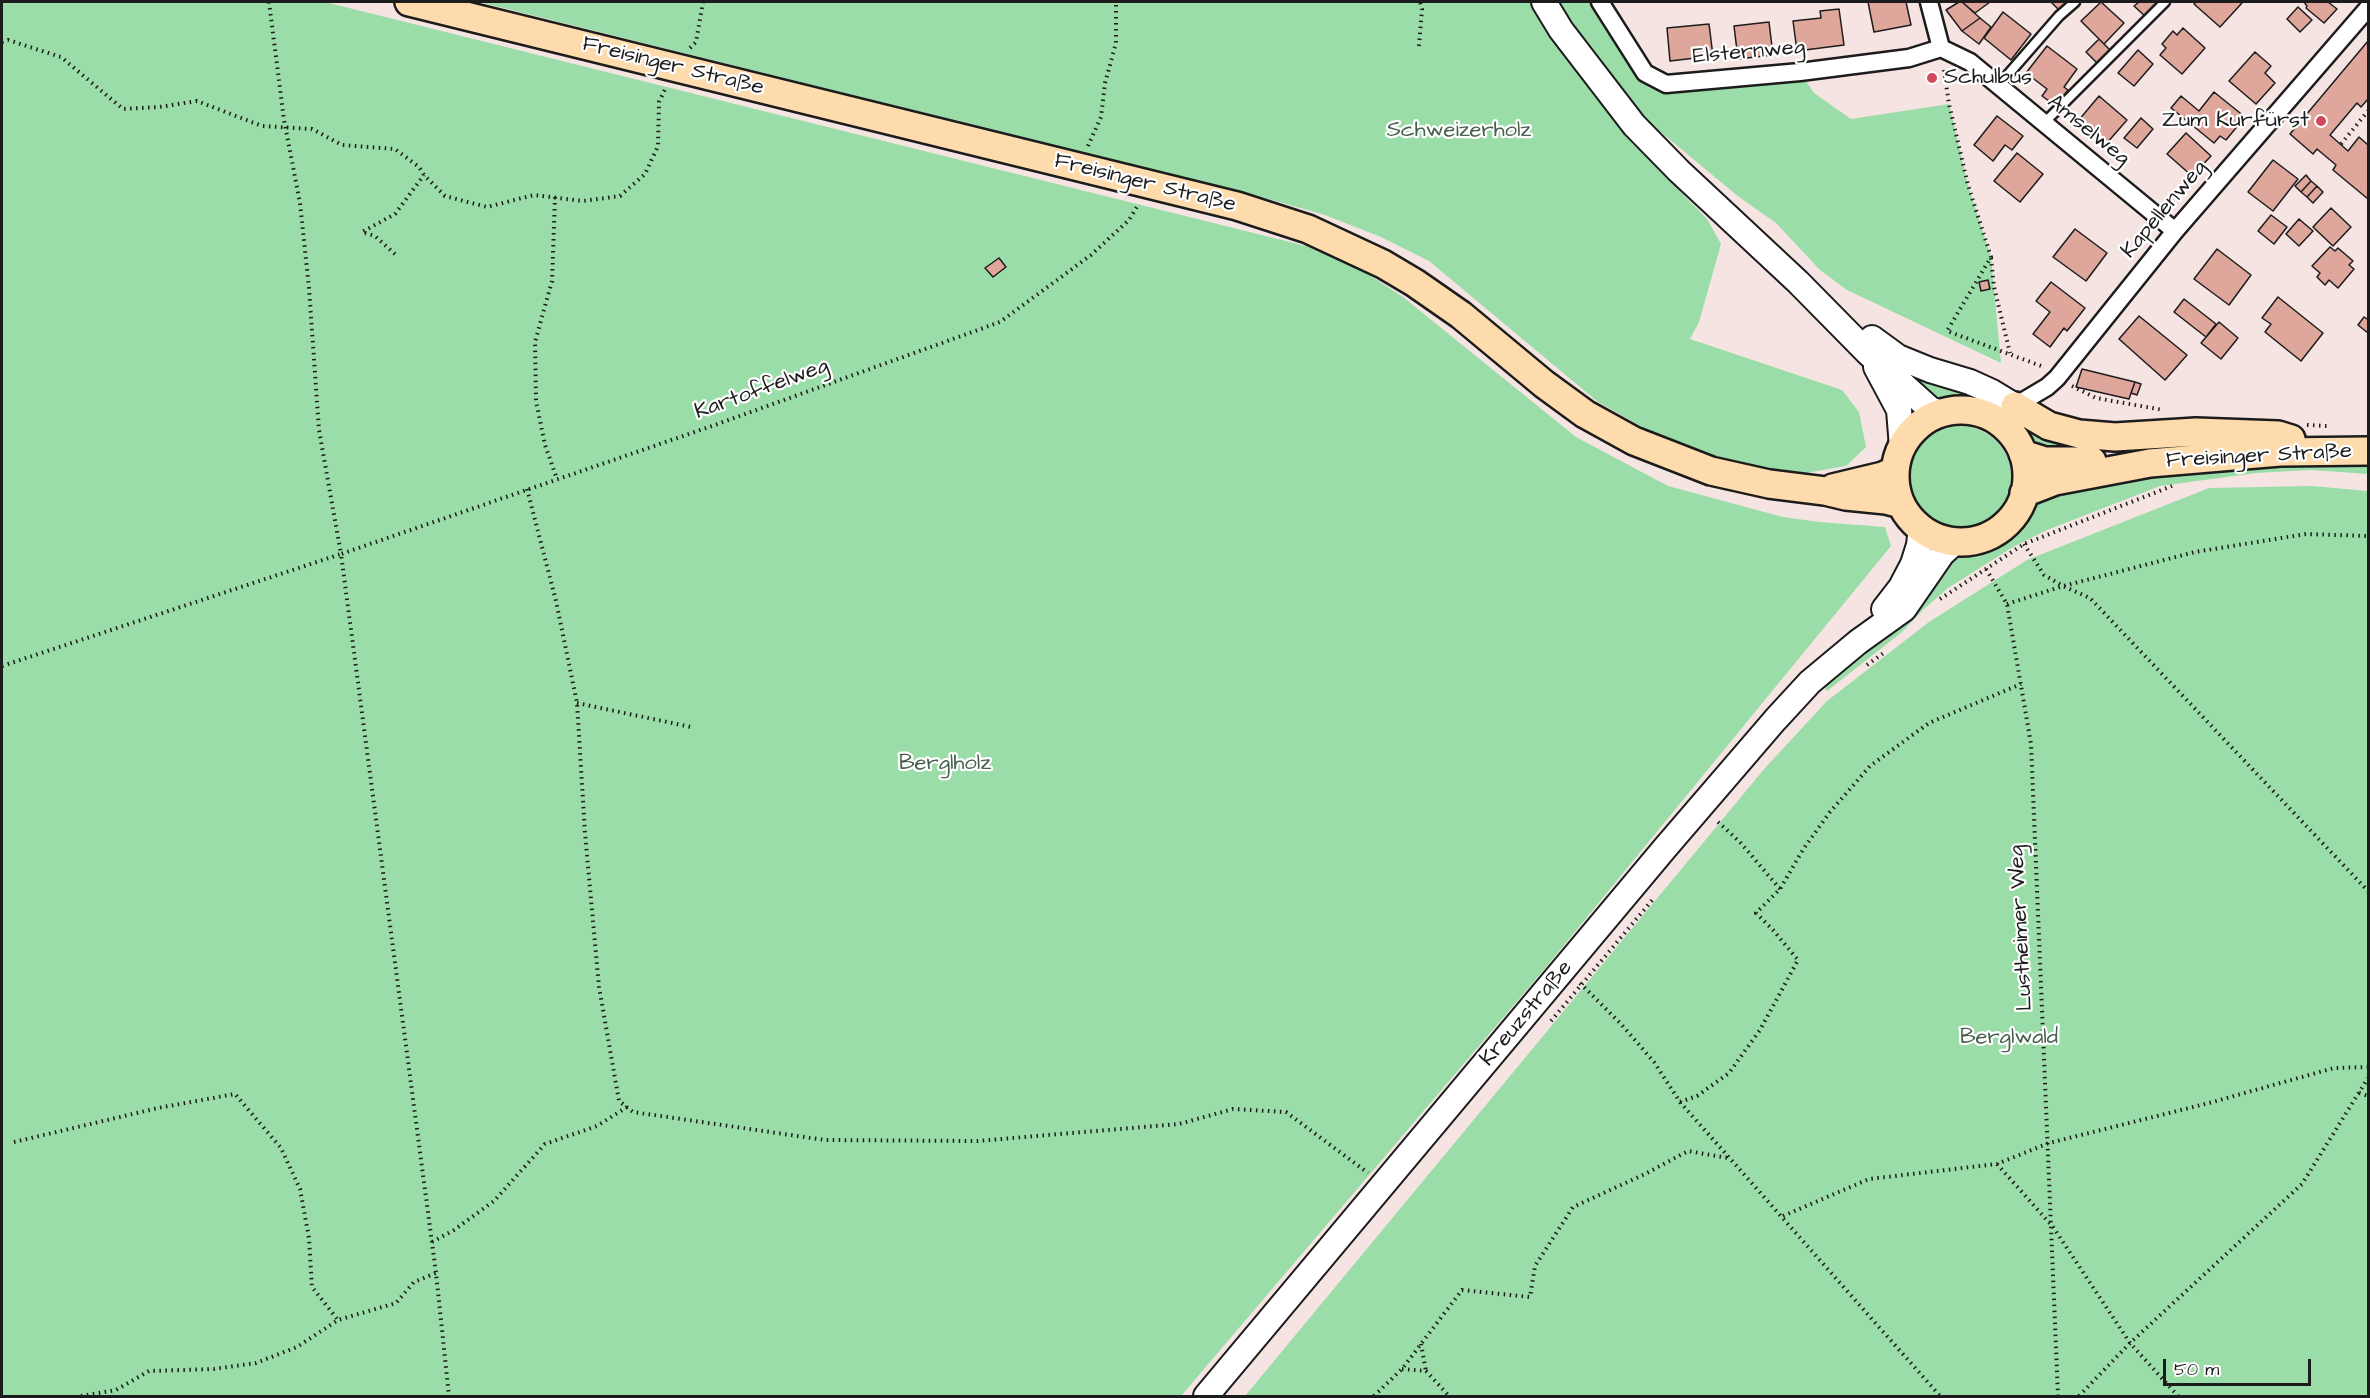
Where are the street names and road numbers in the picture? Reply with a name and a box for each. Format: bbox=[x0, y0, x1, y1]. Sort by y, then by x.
street label: Freisinger Straße bbox=[580, 32, 766, 102]
street label: Elsternweg bbox=[1692, 35, 1806, 71]
street label: Amselweg bbox=[2041, 90, 2135, 172]
street label: Freisinger Straße bbox=[1052, 149, 1238, 219]
street label: Kapellenweg bbox=[2116, 156, 2214, 264]
street label: Kartoffelweg bbox=[691, 354, 833, 426]
street label: Freisinger Straße bbox=[2165, 439, 2353, 475]
street label: Lustheimer Weg bbox=[2004, 844, 2040, 1012]
street label: Kreuzstraße bbox=[1475, 956, 1579, 1072]

